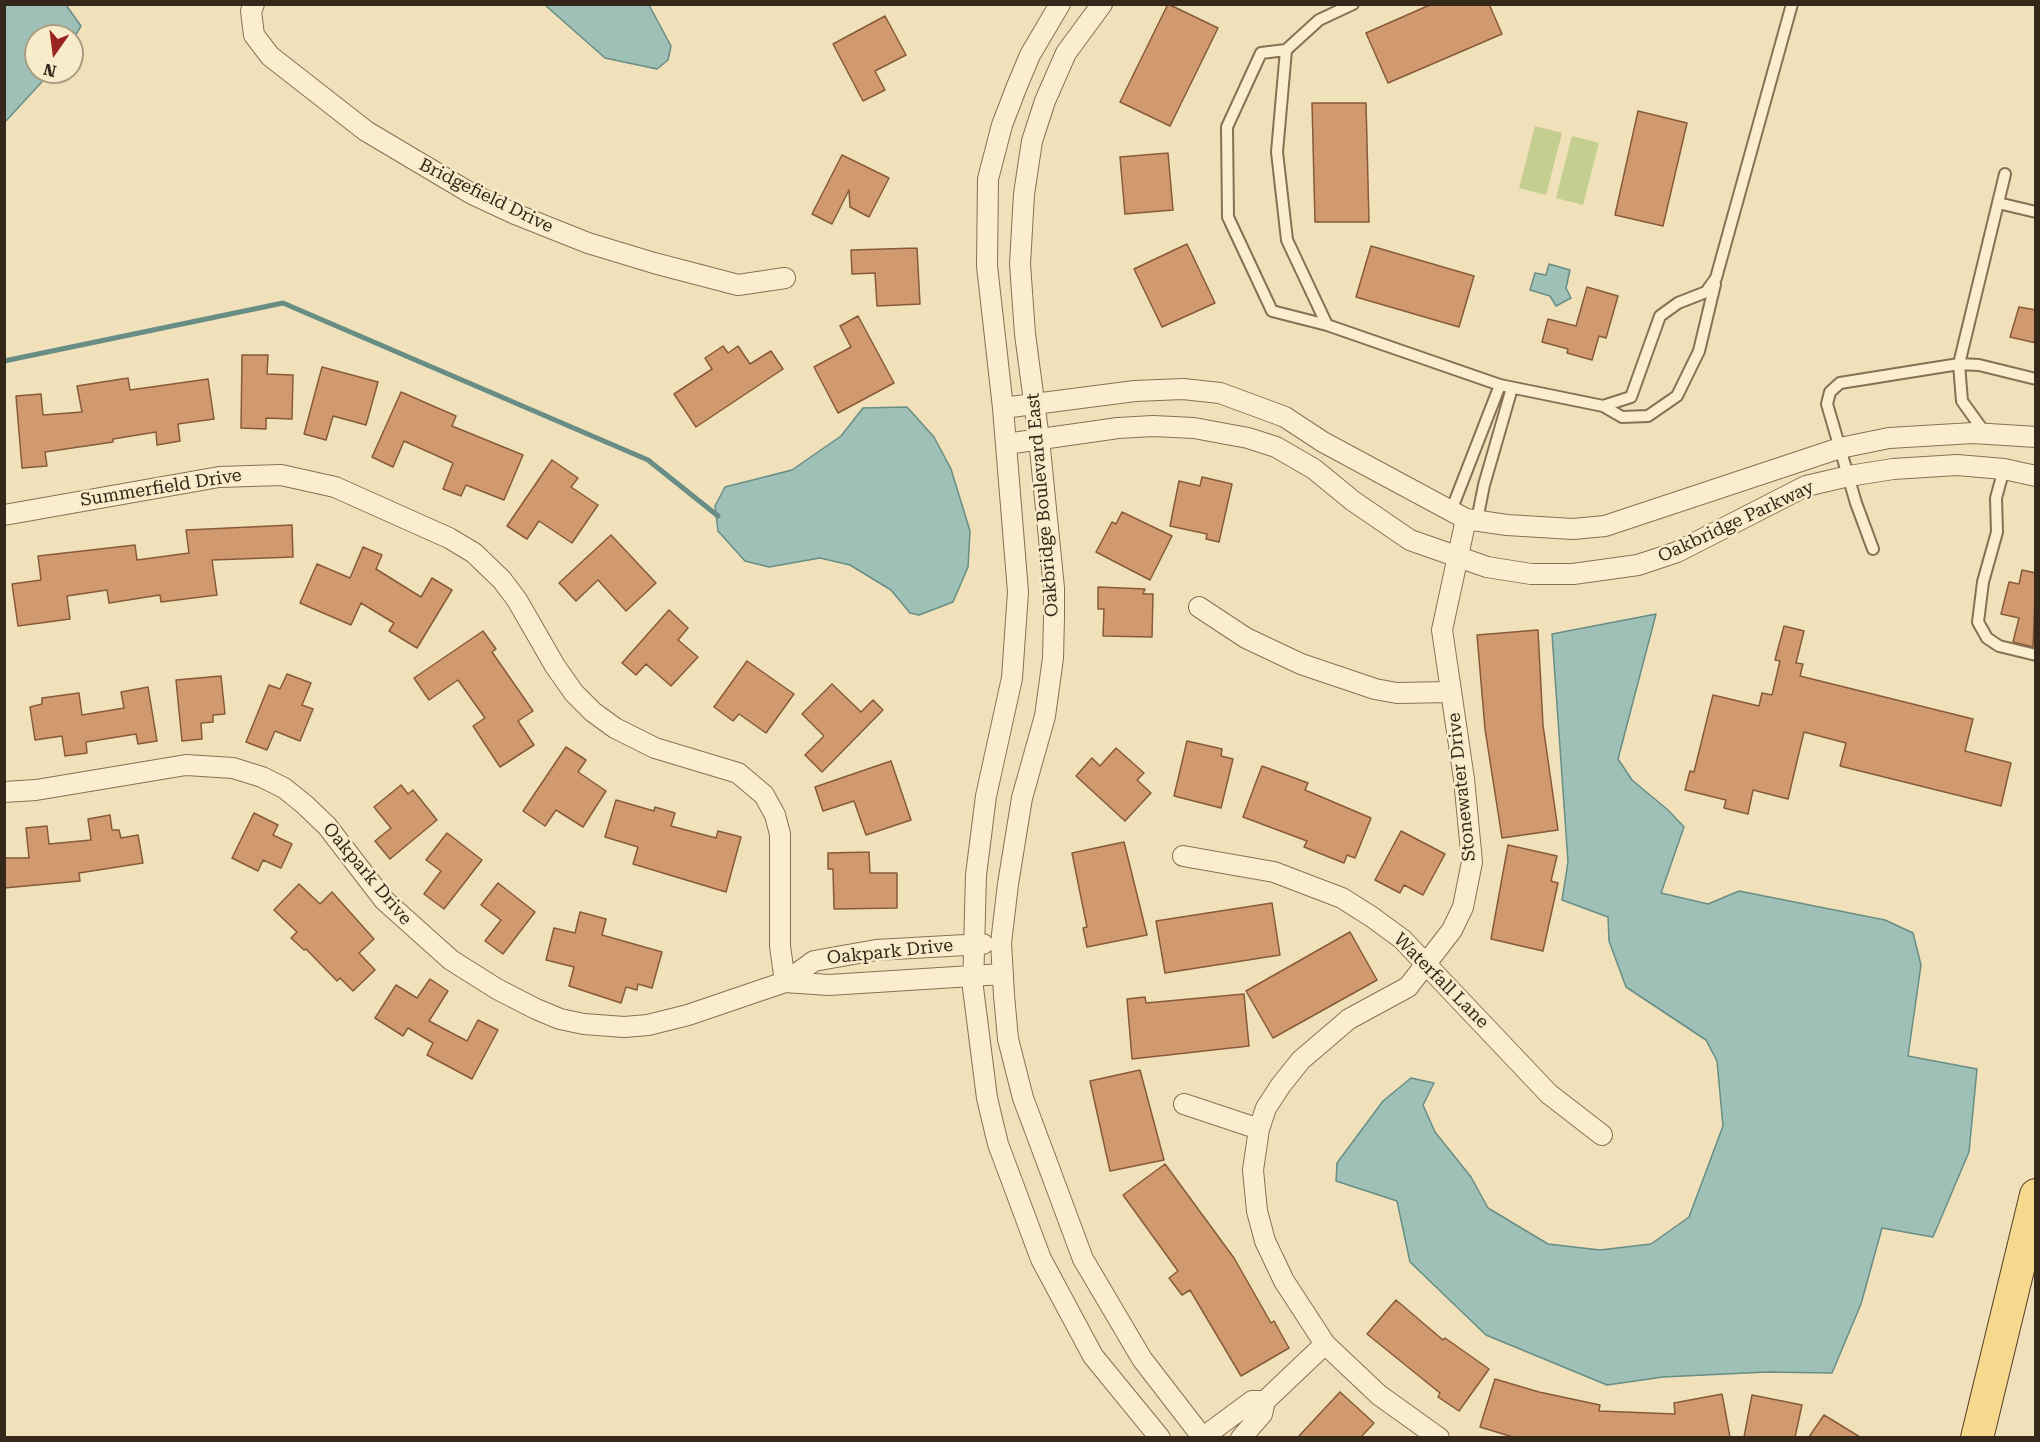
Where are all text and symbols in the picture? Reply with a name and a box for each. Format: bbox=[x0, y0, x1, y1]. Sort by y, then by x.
north arrow bbox=[24, 24, 84, 84]
text: N bbox=[42, 59, 58, 81]
street label: Bridgefield Drive bbox=[415, 154, 557, 238]
street label: Oakbridge Boulevard East bbox=[1022, 392, 1064, 618]
street label: Summerfield Drive bbox=[79, 465, 243, 511]
street label: Oakbridge Parkway bbox=[1655, 476, 1817, 568]
street label: Stonewater Drive bbox=[1443, 711, 1481, 863]
street label: Oakpark Drive bbox=[318, 818, 416, 930]
street label: Waterfall Lane bbox=[1389, 929, 1493, 1033]
street label: Oakpark Drive bbox=[826, 935, 954, 969]

